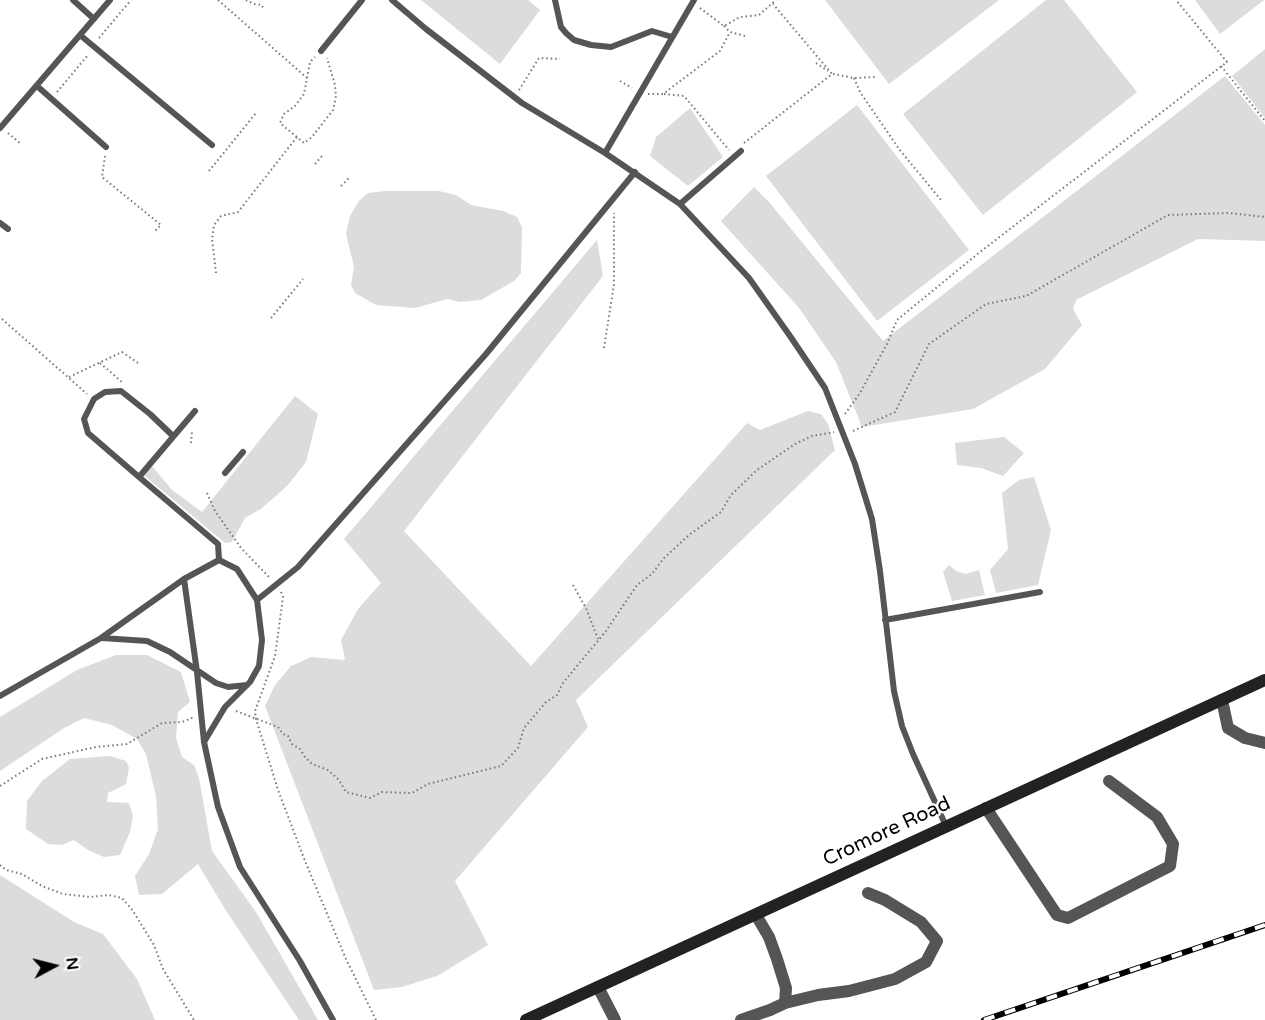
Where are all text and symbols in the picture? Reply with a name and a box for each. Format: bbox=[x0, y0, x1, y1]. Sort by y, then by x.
street label: Cromore Road bbox=[819, 792, 955, 872]
north arrow bbox=[24, 936, 84, 996]
text: N bbox=[61, 956, 83, 971]

